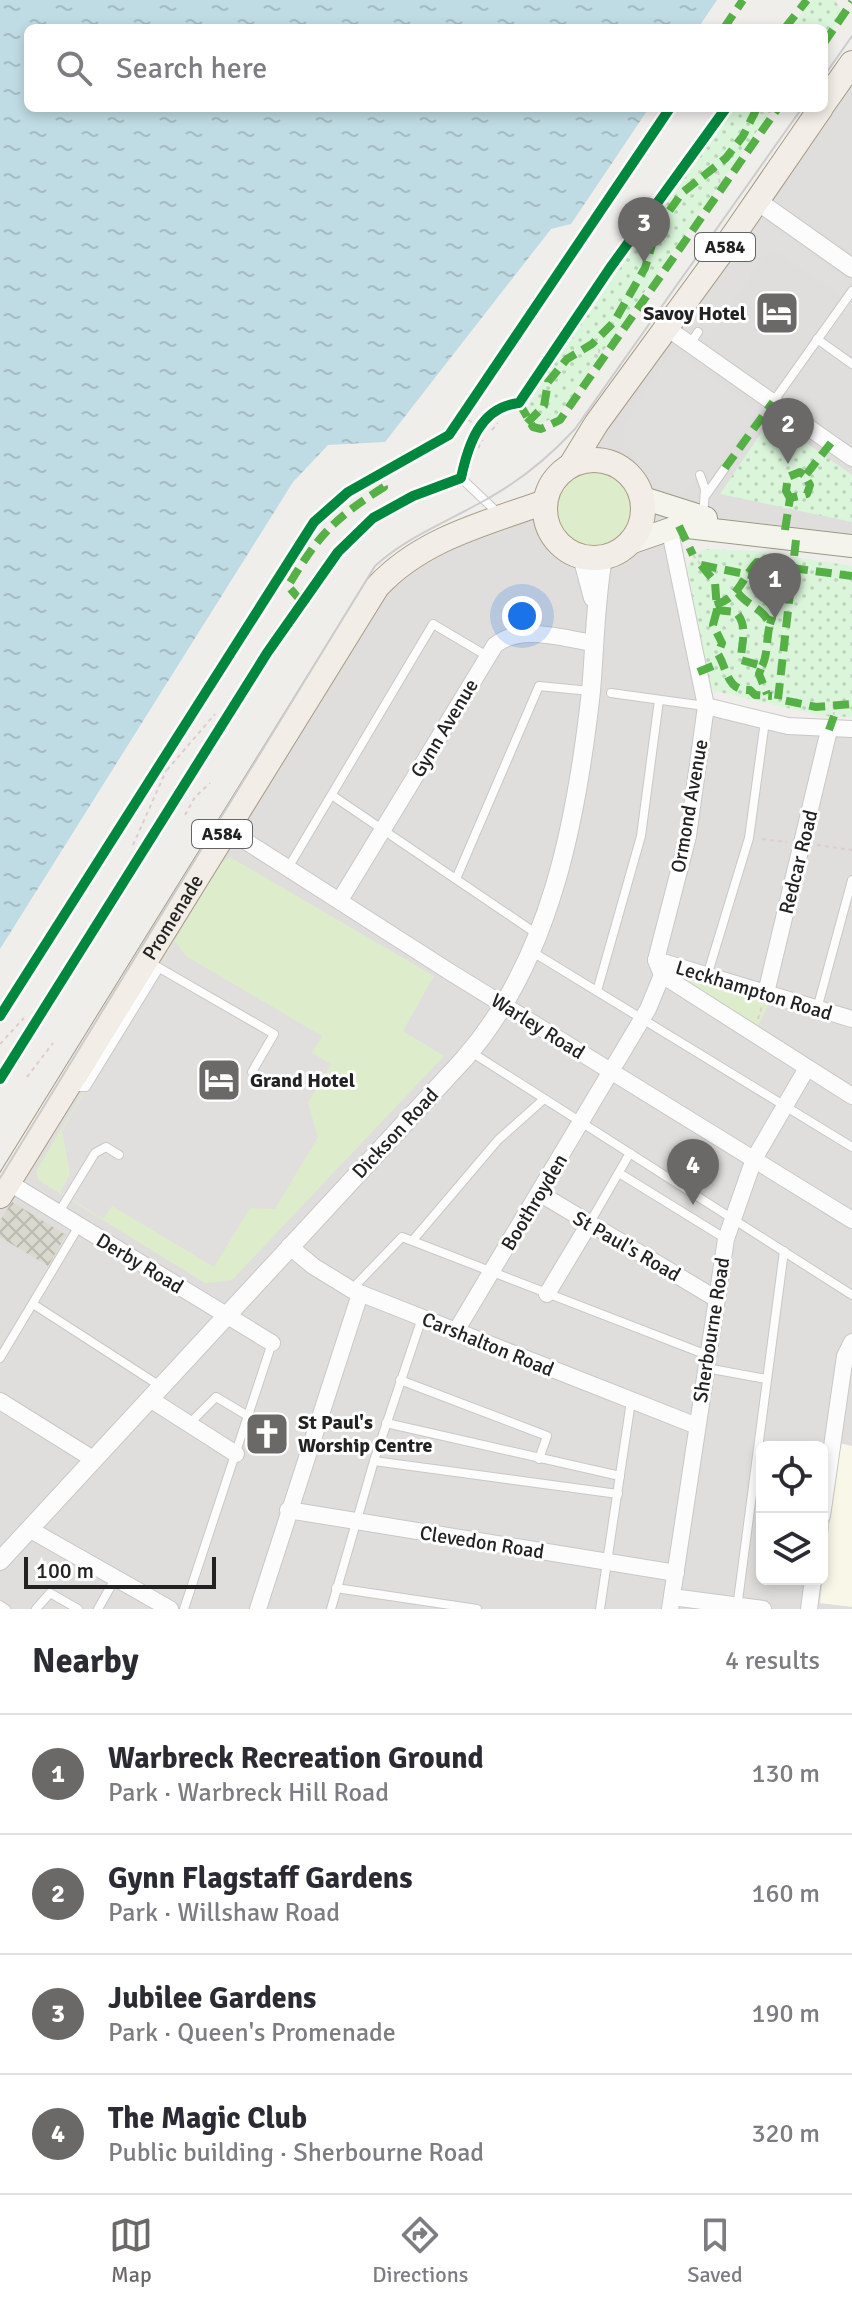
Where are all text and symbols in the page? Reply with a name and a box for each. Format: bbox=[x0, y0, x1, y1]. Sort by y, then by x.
search box bbox=[24, 24, 828, 112]
icon: search bbox=[52, 46, 96, 90]
text: Search here bbox=[116, 50, 267, 87]
pin: 3 bbox=[618, 197, 670, 263]
road number: A584 bbox=[695, 233, 755, 261]
hotel icon: Savoy Hotel bbox=[753, 289, 801, 337]
place label: Savoy Hotel bbox=[643, 301, 746, 326]
pin: 2 bbox=[762, 398, 814, 464]
pin: 1 bbox=[749, 553, 801, 619]
your location bbox=[502, 596, 542, 636]
street label: Gynn Avenue bbox=[405, 674, 484, 782]
street label: Ormond Avenue bbox=[665, 737, 714, 875]
street label: Redcar Road bbox=[773, 807, 823, 917]
road number: A584 bbox=[192, 820, 252, 848]
street label: Promenade bbox=[137, 870, 209, 965]
street label: Leckhampton Road bbox=[673, 955, 835, 1026]
street label: Warley Road bbox=[486, 988, 589, 1065]
hotel icon: Grand Hotel bbox=[195, 1056, 243, 1104]
place label: Grand Hotel bbox=[250, 1068, 355, 1093]
street label: Dickson Road bbox=[347, 1083, 444, 1184]
pin: 4 bbox=[667, 1139, 719, 1205]
street label: Boothroyden bbox=[496, 1149, 573, 1255]
street label: St Paul's Road bbox=[569, 1206, 685, 1287]
street label: Derby Road bbox=[92, 1228, 188, 1299]
street label: Sherbourne Road bbox=[688, 1256, 735, 1405]
street label: Carshalton Road bbox=[418, 1307, 557, 1382]
church icon: St Paul's Worship Centre bbox=[243, 1410, 291, 1458]
place label: St Paul's Worship Centre bbox=[298, 1410, 433, 1458]
map controls bbox=[756, 1441, 828, 1585]
button: locate bbox=[756, 1441, 828, 1513]
button: layers bbox=[756, 1513, 828, 1585]
street label: Clevedon Road bbox=[418, 1520, 546, 1565]
scale bar bbox=[24, 1553, 216, 1589]
text: 100 m bbox=[36, 1557, 94, 1584]
text: Nearby bbox=[32, 1640, 139, 1682]
text: 4 results bbox=[725, 1645, 820, 1677]
text: Warbreck Recreation Ground bbox=[108, 1740, 484, 1777]
text: 1 bbox=[51, 1758, 65, 1790]
text: 130 m bbox=[751, 1758, 820, 1790]
text: Park · Warbreck Hill Road bbox=[108, 1777, 389, 1809]
text: Gynn Flagstaff Gardens bbox=[108, 1860, 413, 1897]
text: 2 bbox=[51, 1878, 65, 1910]
text: 160 m bbox=[751, 1878, 820, 1910]
text: Park · Willshaw Road bbox=[108, 1897, 340, 1929]
text: Jubilee Gardens bbox=[108, 1980, 316, 2017]
text: 3 bbox=[51, 1998, 65, 2030]
text: 190 m bbox=[751, 1998, 820, 2030]
text: Park · Queen's Promenade bbox=[108, 2017, 396, 2049]
text: The Magic Club bbox=[108, 2100, 307, 2137]
text: 4 bbox=[51, 2118, 65, 2150]
text: 320 m bbox=[751, 2118, 820, 2150]
text: Public building · Sherbourne Road bbox=[108, 2137, 484, 2169]
tab: Map bbox=[109, 2213, 153, 2288]
tab: Directions bbox=[372, 2213, 468, 2288]
tab: Saved bbox=[687, 2213, 743, 2288]

